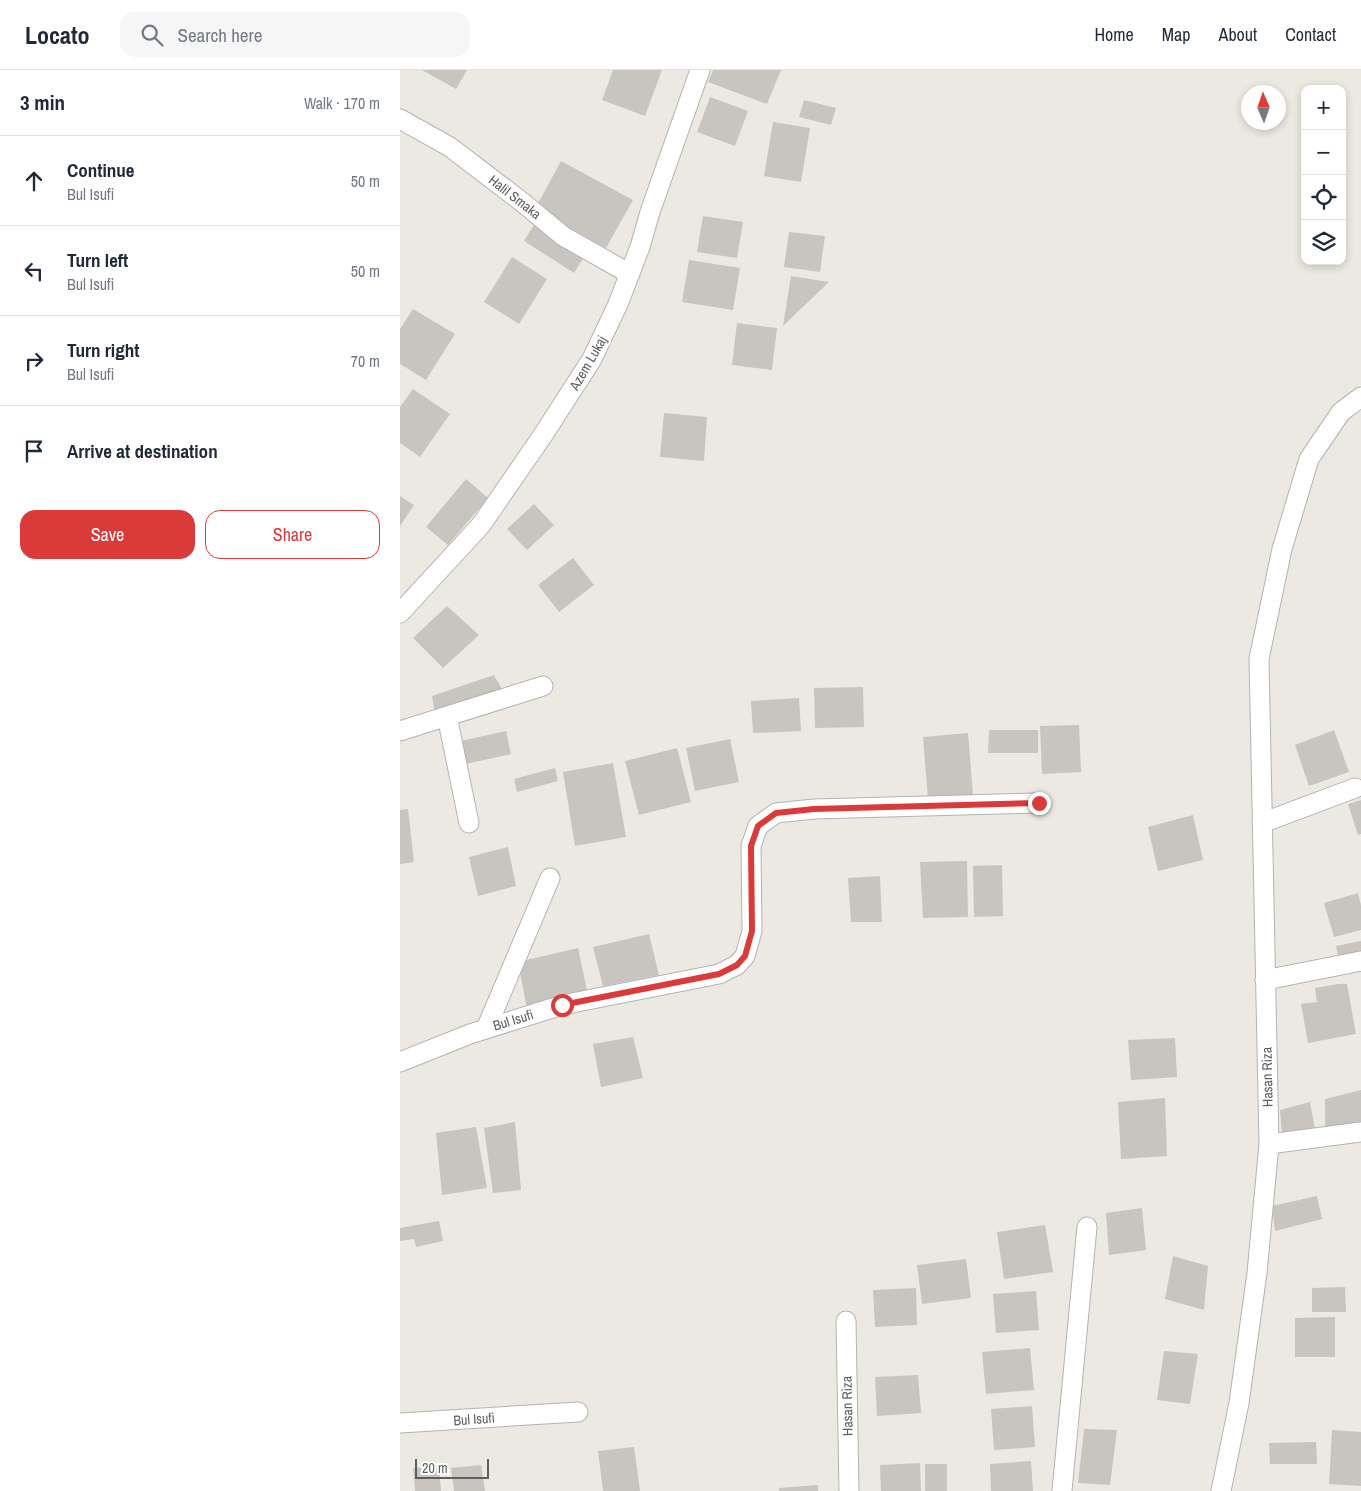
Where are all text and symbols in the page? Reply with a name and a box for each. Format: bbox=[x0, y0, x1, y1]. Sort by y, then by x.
search box bbox=[120, 12, 470, 57]
text: Locato bbox=[25, 19, 90, 51]
icon: search bbox=[138, 21, 166, 49]
text: Search here bbox=[178, 22, 262, 48]
text: Home bbox=[1094, 22, 1134, 47]
text: Map bbox=[1162, 22, 1191, 47]
text: About bbox=[1219, 22, 1257, 47]
text: Contact bbox=[1285, 22, 1336, 47]
north arrow bbox=[1241, 85, 1286, 130]
map controls bbox=[1301, 85, 1346, 265]
button: + bbox=[1301, 85, 1346, 130]
text: 3 min bbox=[20, 88, 65, 117]
text: Walk · 170 m bbox=[304, 92, 380, 114]
button: − bbox=[1301, 130, 1346, 175]
text: Continue bbox=[67, 157, 135, 183]
icon: ahead bbox=[20, 167, 48, 195]
text: 50 m bbox=[351, 170, 380, 192]
street label: Halil Smaka bbox=[485, 171, 545, 224]
button: locate bbox=[1301, 175, 1346, 220]
text: Bul Isufi bbox=[67, 183, 114, 205]
button: layers bbox=[1301, 220, 1346, 265]
text: Turn left bbox=[67, 247, 128, 273]
icon: left bbox=[20, 257, 48, 285]
text: 50 m bbox=[351, 260, 380, 282]
text: Bul Isufi bbox=[67, 273, 114, 295]
street label: Azem Lukaj bbox=[565, 333, 611, 394]
text: Turn right bbox=[67, 337, 139, 363]
icon: right bbox=[20, 347, 48, 375]
text: 70 m bbox=[351, 350, 380, 372]
text: Bul Isufi bbox=[67, 363, 114, 385]
icon: arrive bbox=[20, 437, 48, 465]
text: Arrive at destination bbox=[67, 438, 218, 464]
button: Save bbox=[20, 510, 195, 559]
button: Share bbox=[205, 510, 380, 559]
route end bbox=[1028, 792, 1051, 815]
route start bbox=[551, 994, 574, 1017]
street label: Bul Isufi bbox=[491, 1005, 535, 1035]
street label: Hasan Riza bbox=[1257, 1046, 1277, 1107]
street label: Hasan Riza bbox=[837, 1375, 857, 1436]
street label: Bul Isufi bbox=[453, 1409, 495, 1429]
scale bar bbox=[415, 1456, 489, 1479]
text: 20 m bbox=[422, 1459, 448, 1477]

